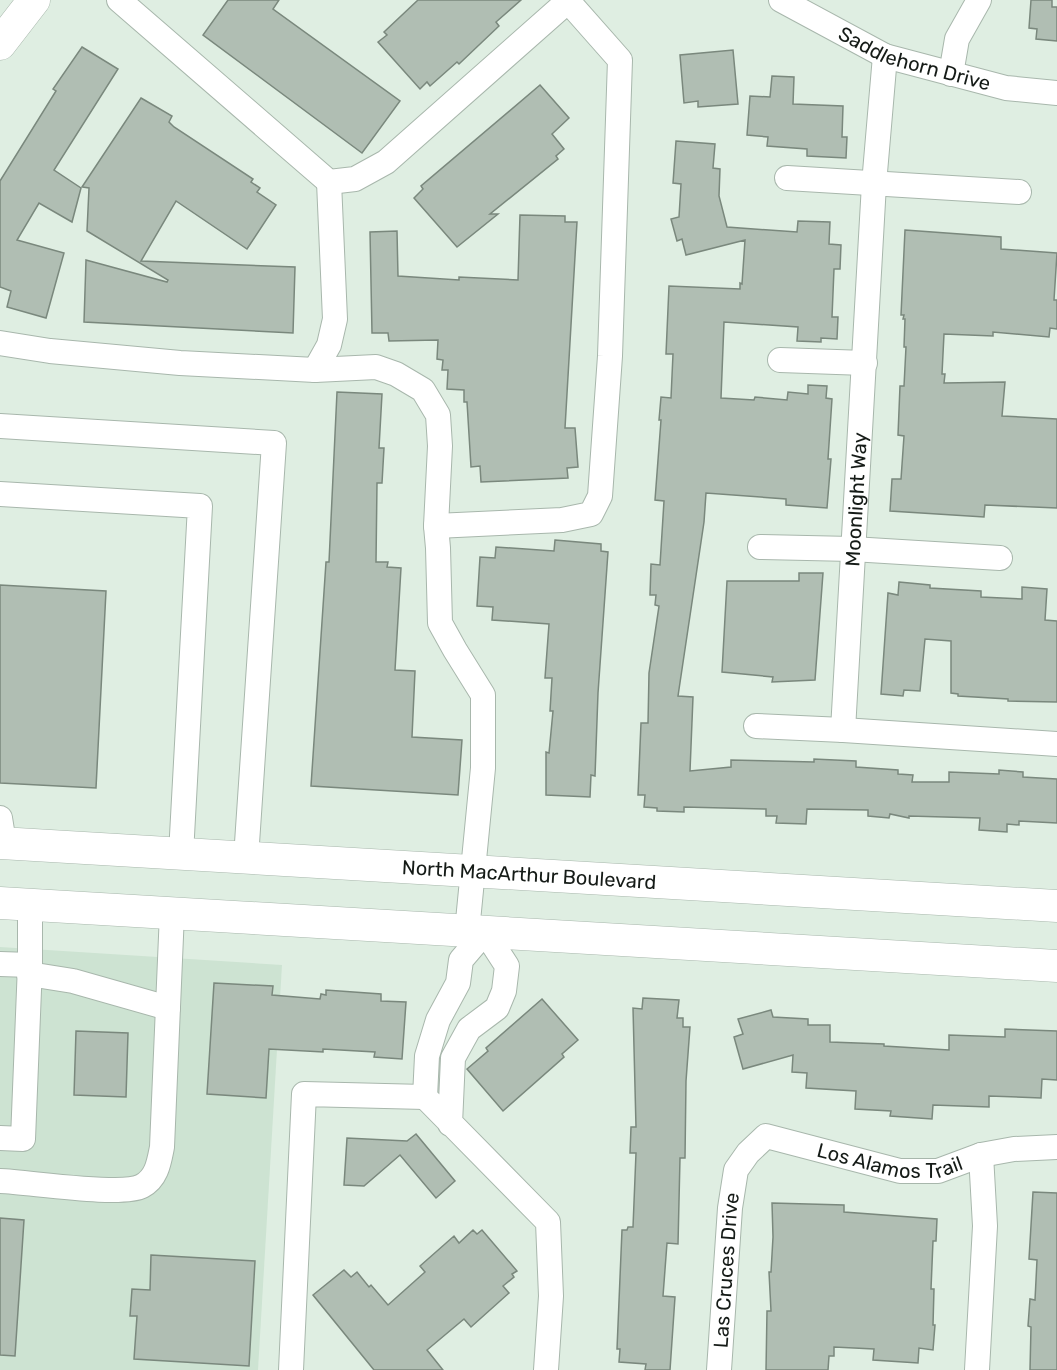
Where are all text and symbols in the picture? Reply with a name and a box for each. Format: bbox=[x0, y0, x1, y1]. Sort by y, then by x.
street label: Saddlehorn Drive bbox=[834, 21, 993, 95]
street label: Moonlight Way bbox=[840, 432, 872, 567]
street label: North MacArthur Boulevard bbox=[401, 855, 657, 894]
street label: Los Alamos Trail bbox=[815, 1138, 966, 1183]
street label: Las Cruces Drive bbox=[709, 1191, 744, 1349]

